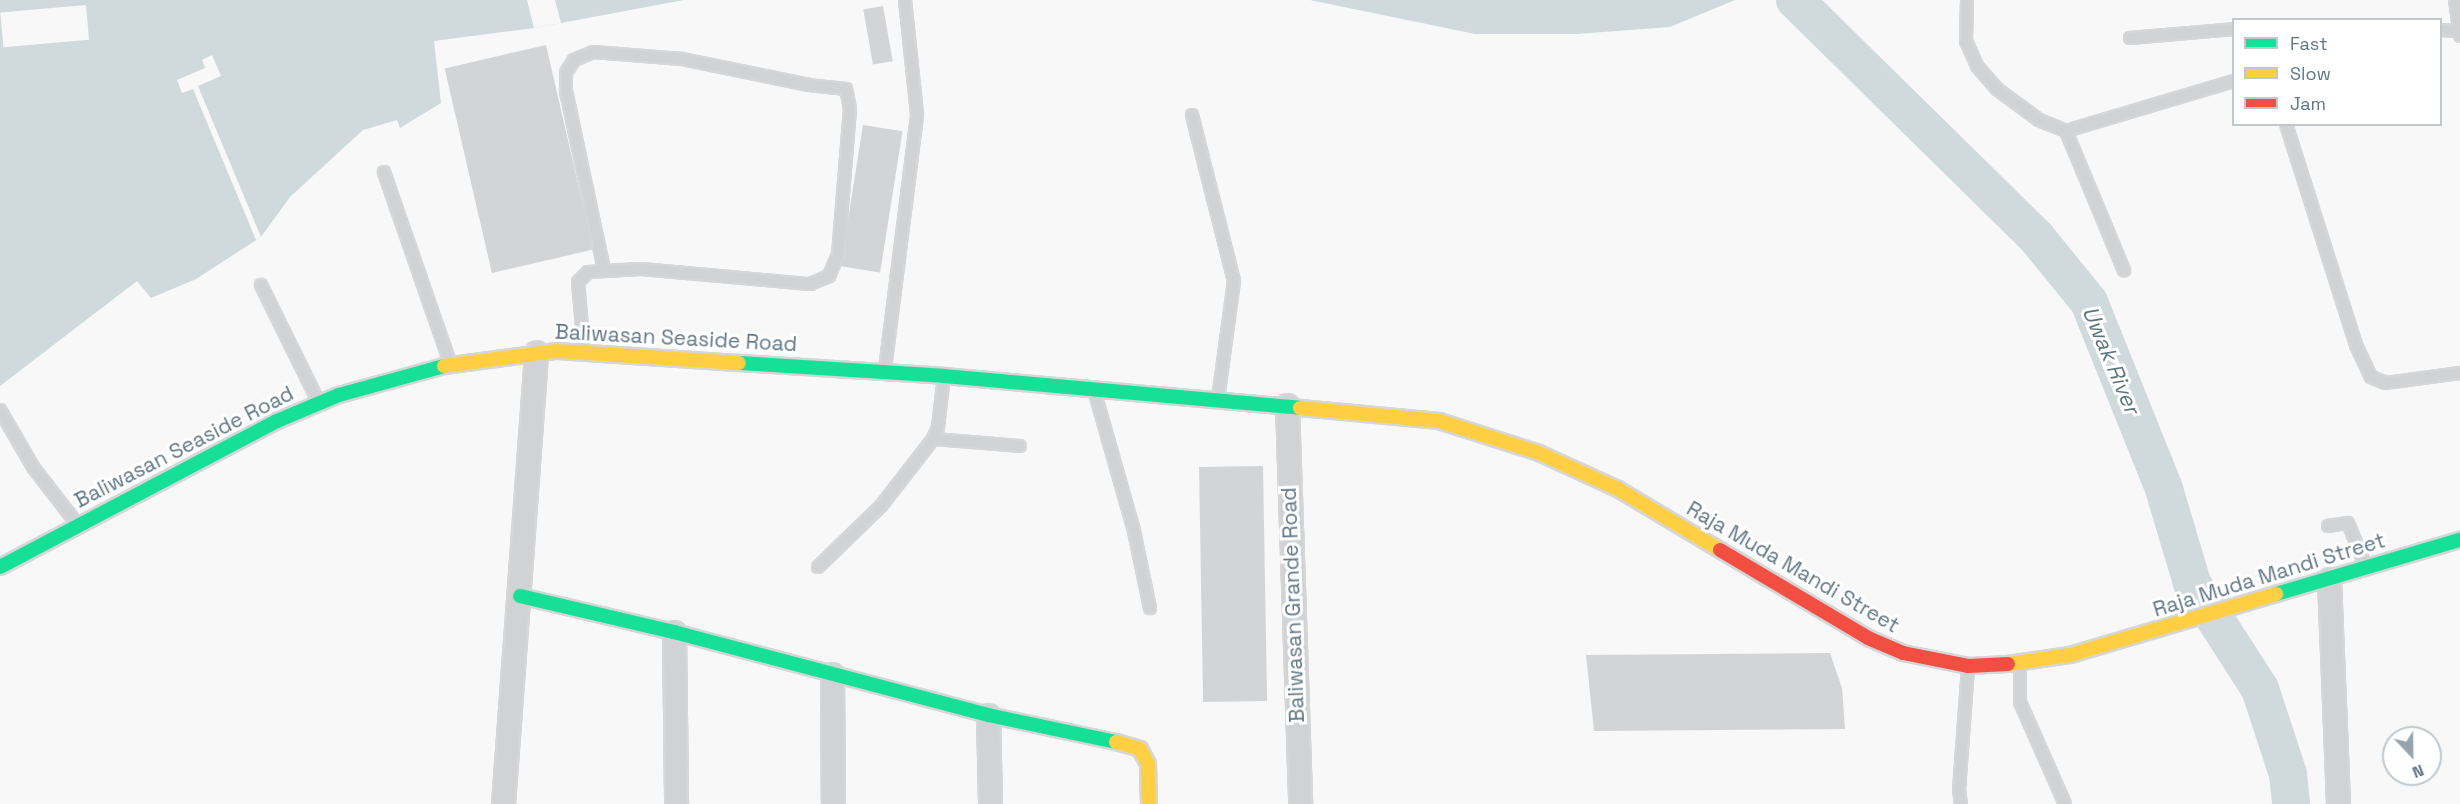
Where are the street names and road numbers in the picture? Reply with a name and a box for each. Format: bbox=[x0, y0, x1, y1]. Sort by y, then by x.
street label: Baliwasan Seaside Road bbox=[554, 319, 798, 357]
street label: Baliwasan Seaside Road bbox=[70, 381, 298, 513]
street label: Baliwasan Grande Road bbox=[1276, 487, 1310, 723]
street label: Raja Muda Mandi Street bbox=[1682, 496, 1904, 638]
street label: Raja Muda Mandi Street bbox=[2150, 528, 2388, 622]

